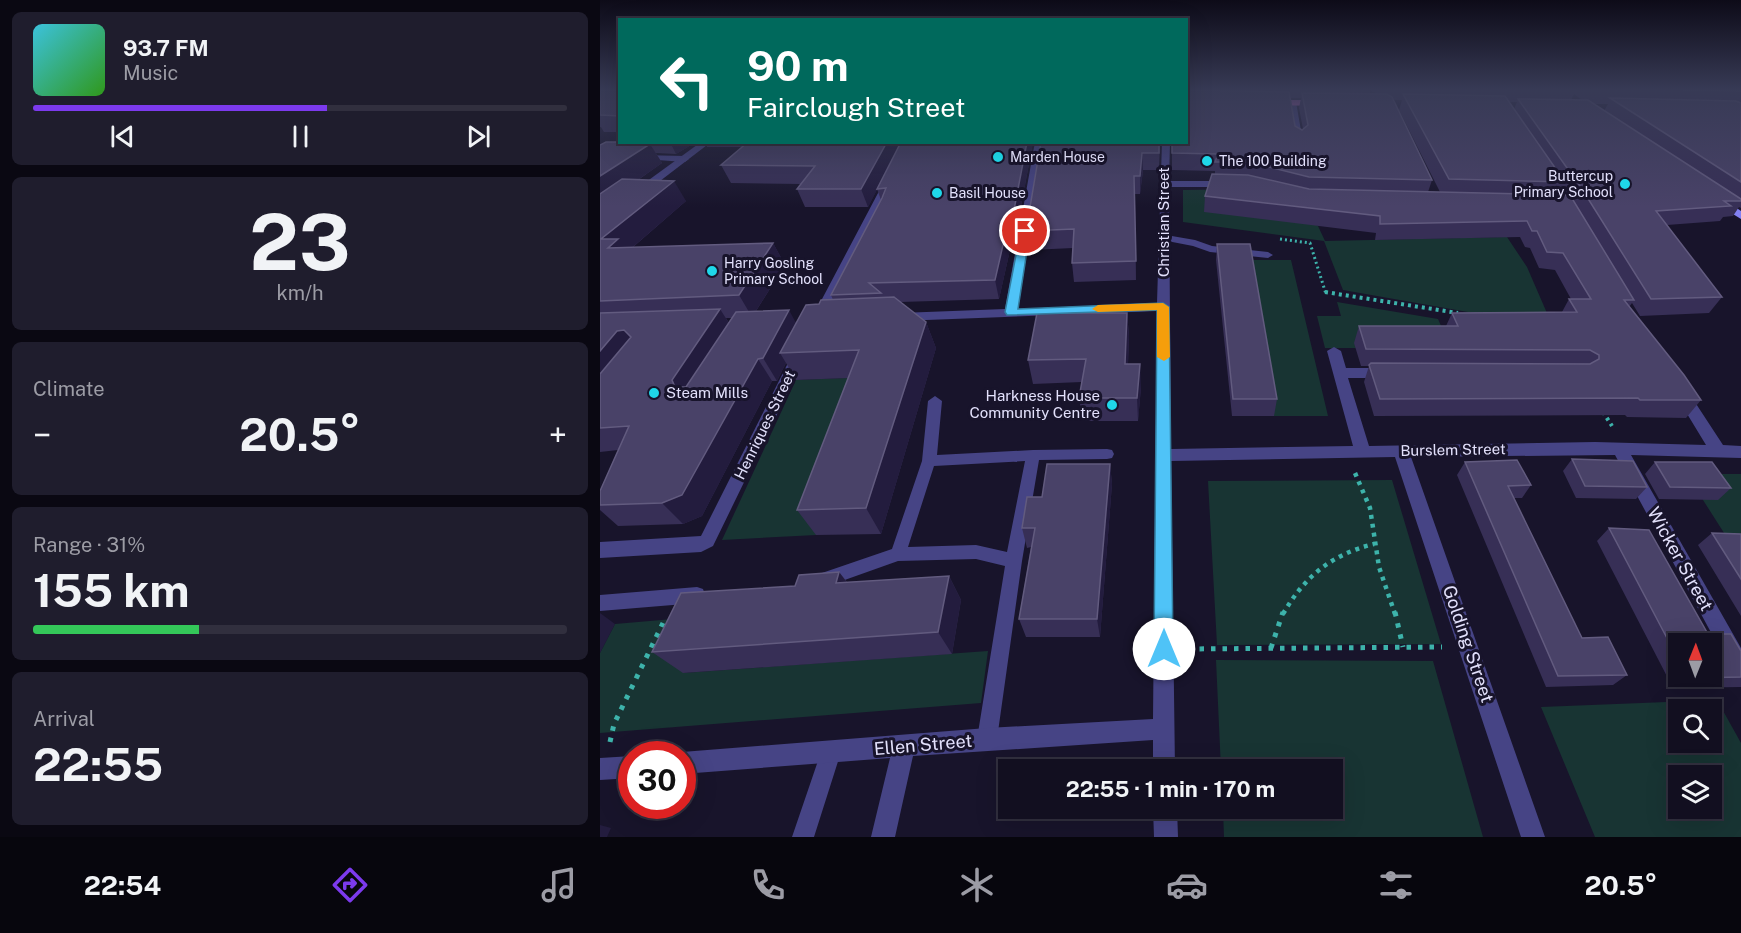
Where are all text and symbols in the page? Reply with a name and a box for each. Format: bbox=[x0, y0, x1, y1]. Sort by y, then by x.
text: 93.7 FM bbox=[123, 35, 209, 61]
text: 90 m bbox=[747, 41, 849, 90]
icon: left bbox=[648, 42, 726, 120]
text: Music bbox=[123, 61, 178, 85]
text: Fairclough Street bbox=[747, 91, 966, 123]
icon: previous bbox=[106, 120, 139, 153]
icon: pause bbox=[284, 120, 317, 153]
icon: next bbox=[462, 120, 495, 153]
place label: Marden House bbox=[1010, 149, 1105, 165]
marker: Marden House bbox=[991, 150, 1005, 164]
place label: The 100 Building bbox=[1219, 153, 1327, 169]
marker: The 100 Building bbox=[1200, 154, 1214, 168]
street label: Christian Street bbox=[1155, 167, 1172, 277]
place label: Buttercup Primary School bbox=[1514, 168, 1613, 200]
marker: Buttercup Primary School bbox=[1618, 177, 1632, 191]
place label: Basil House bbox=[949, 185, 1026, 201]
marker: Basil House bbox=[930, 186, 944, 200]
text: 23 bbox=[249, 196, 351, 288]
pin bbox=[999, 205, 1050, 256]
icon: arrive bbox=[1008, 214, 1041, 247]
place label: Harry Gosling Primary School bbox=[724, 255, 823, 287]
marker: Harry Gosling Primary School bbox=[705, 264, 719, 278]
text: km/h bbox=[276, 281, 324, 305]
street label: Henriques Street bbox=[731, 367, 798, 482]
text: Climate bbox=[33, 377, 105, 401]
place label: Steam Mills bbox=[666, 384, 748, 401]
marker: Steam Mills bbox=[647, 386, 661, 400]
place label: Harkness House Community Centre bbox=[969, 387, 1100, 421]
marker: Harkness House Community Centre bbox=[1105, 398, 1119, 412]
text: 20.5° bbox=[239, 408, 361, 461]
text: − bbox=[33, 416, 51, 454]
text: + bbox=[549, 416, 567, 454]
street label: Burslem Street bbox=[1400, 440, 1506, 459]
street label: Wicker Street bbox=[1643, 503, 1718, 614]
text: Range · 31% bbox=[33, 533, 145, 557]
text: 155 km bbox=[33, 564, 190, 617]
street label: Golding Street bbox=[1439, 583, 1498, 705]
position arrow bbox=[1132, 617, 1196, 681]
north arrow bbox=[1668, 633, 1722, 687]
map controls bbox=[1668, 633, 1722, 819]
button: search bbox=[1668, 699, 1722, 753]
text: Arrival bbox=[33, 707, 95, 731]
street label: Ellen Street bbox=[873, 730, 973, 759]
text: 22:55 bbox=[33, 738, 163, 791]
speed limit sign: 30 bbox=[618, 741, 696, 819]
button: layers bbox=[1668, 765, 1722, 819]
text: 22:55 · 1 min · 170 m bbox=[1066, 776, 1275, 802]
icon: directions bbox=[329, 864, 371, 906]
icon: music bbox=[538, 864, 580, 906]
icon: phone bbox=[747, 864, 789, 906]
icon: climate bbox=[956, 864, 998, 906]
icon: car bbox=[1166, 864, 1208, 906]
icon: filters bbox=[1375, 864, 1417, 906]
text: 22:54 bbox=[84, 869, 161, 901]
text: 20.5° bbox=[1584, 869, 1657, 901]

